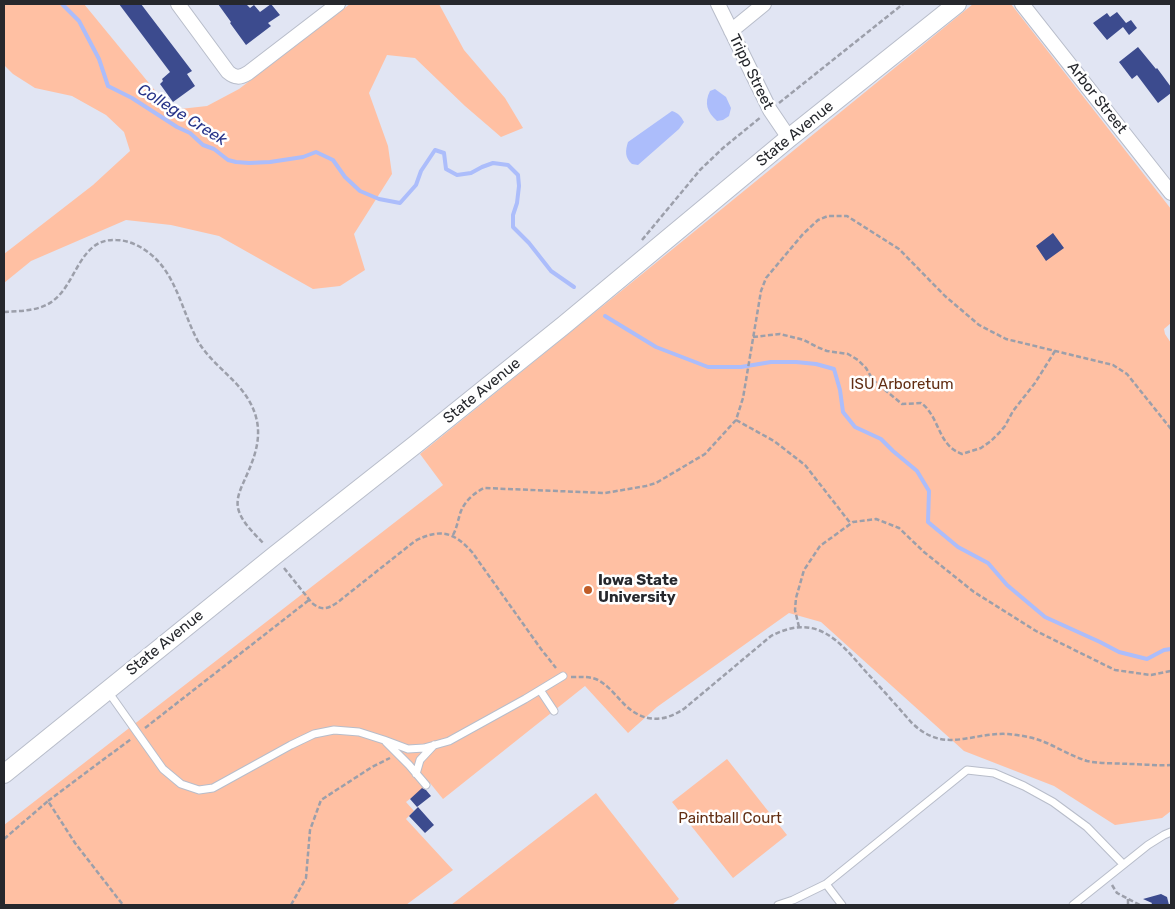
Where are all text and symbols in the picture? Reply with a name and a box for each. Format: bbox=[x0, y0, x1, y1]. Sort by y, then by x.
street label: Tripp Street bbox=[725, 31, 777, 113]
street label: Arbor Street bbox=[1063, 59, 1131, 137]
water label: College Creek bbox=[134, 80, 230, 150]
street label: State Avenue bbox=[753, 97, 837, 171]
street label: State Avenue bbox=[440, 354, 524, 428]
park label: ISU Arboretum bbox=[850, 376, 954, 394]
place label: Iowa State University bbox=[598, 572, 678, 607]
marker: Iowa State University bbox=[582, 584, 594, 596]
street label: State Avenue bbox=[123, 606, 207, 680]
park label: Paintball Court bbox=[678, 810, 782, 828]

